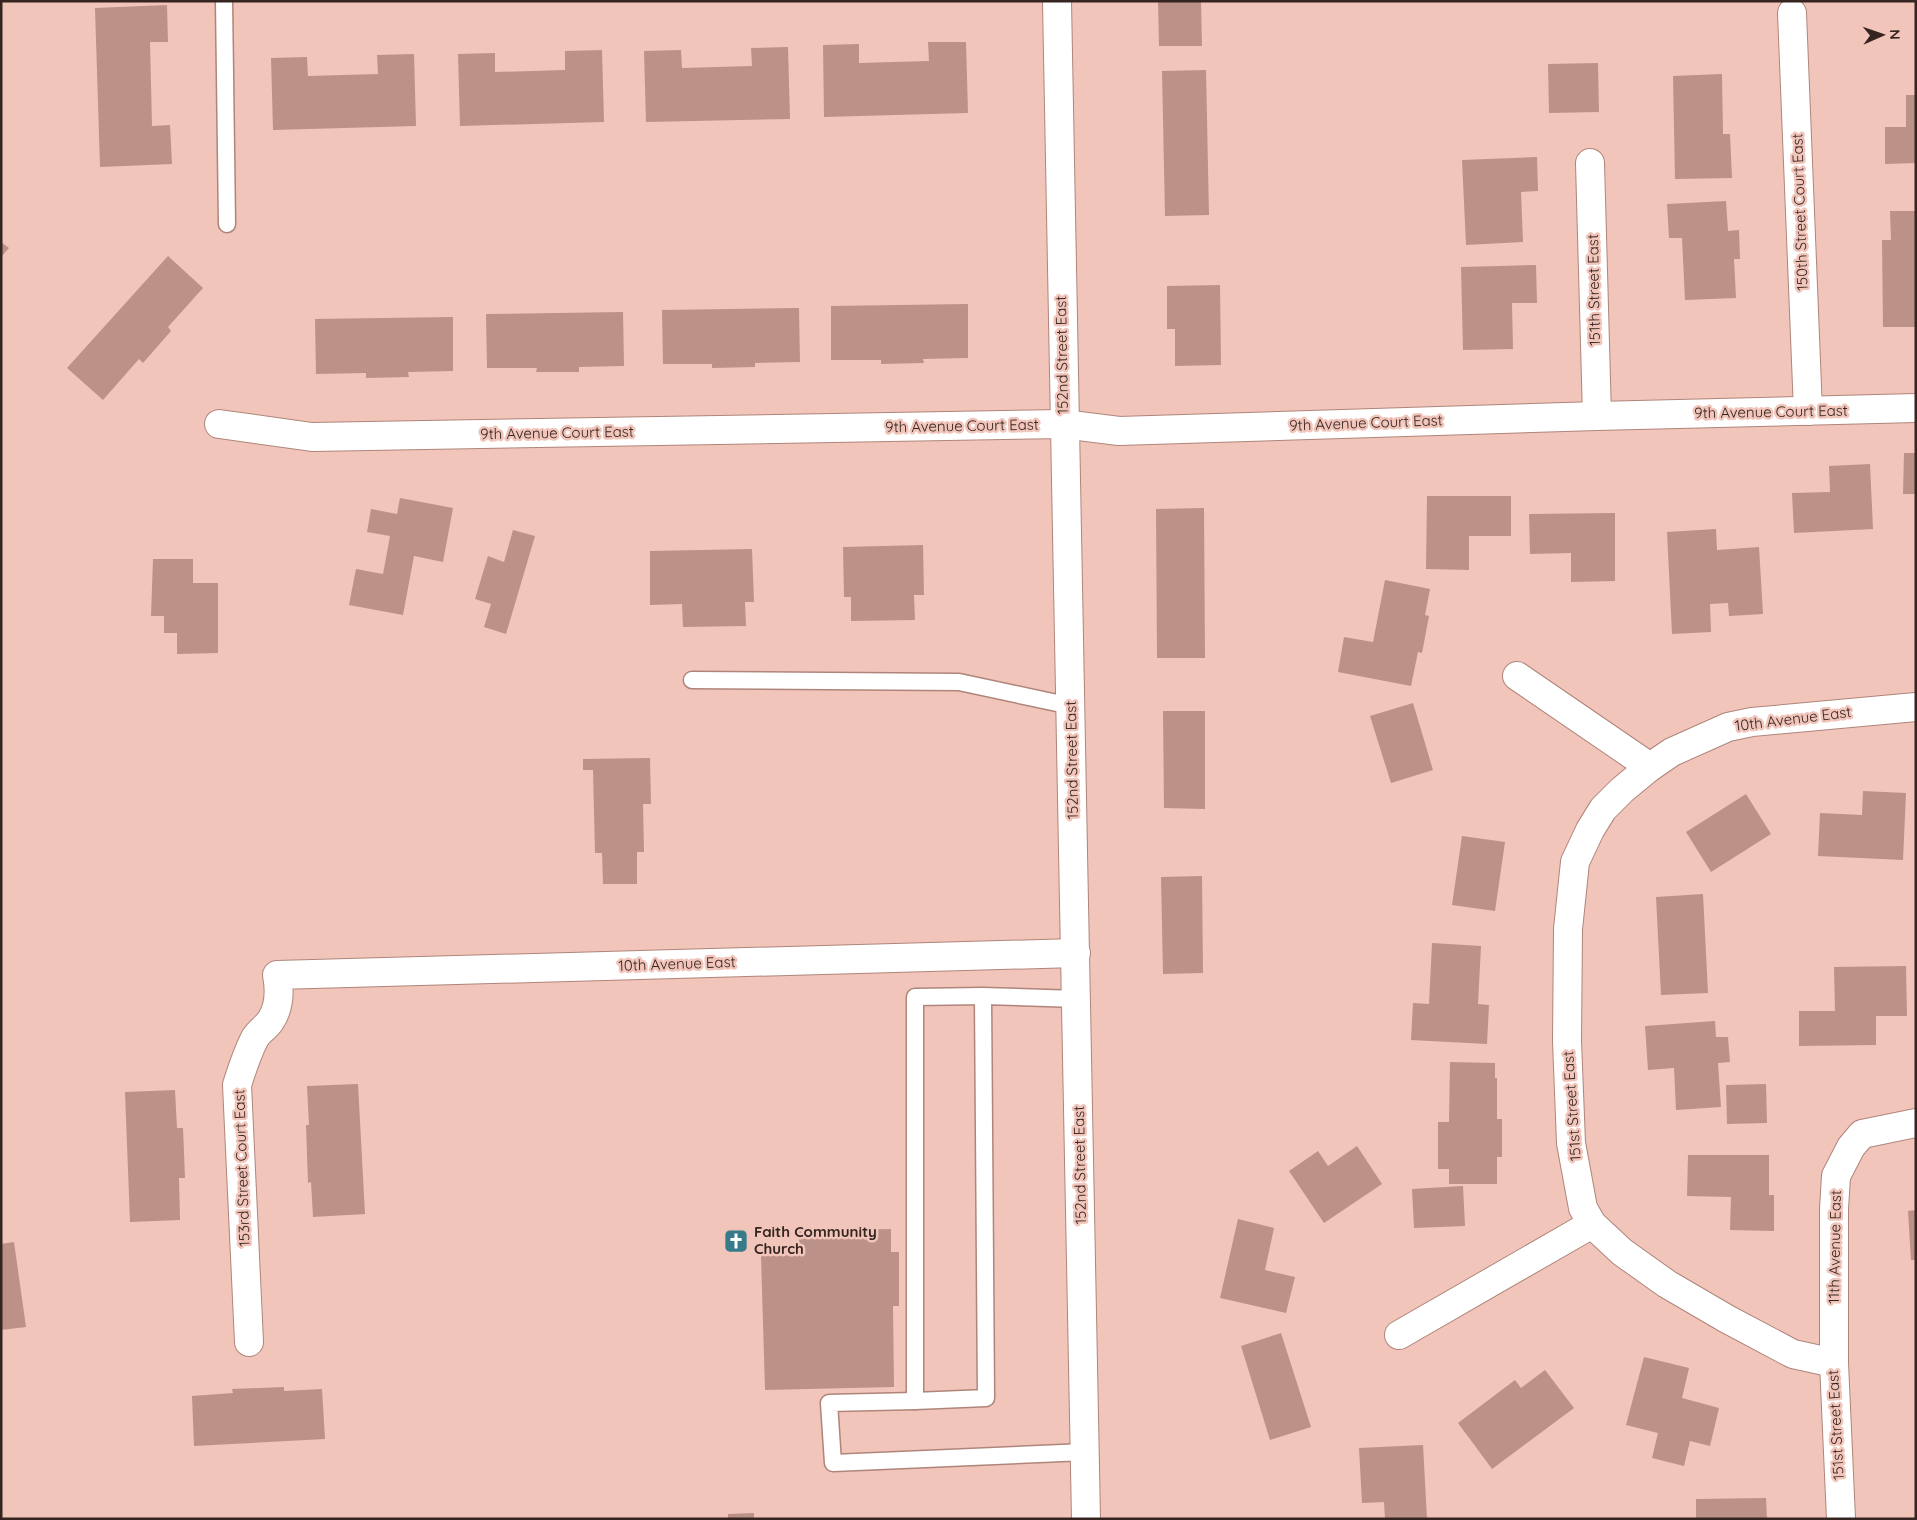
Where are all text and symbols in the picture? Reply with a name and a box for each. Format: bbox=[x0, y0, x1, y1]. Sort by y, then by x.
north arrow bbox=[1857, 10, 1907, 60]
text: N bbox=[1886, 29, 1904, 40]
street label: 150th Street Court East bbox=[1787, 133, 1812, 291]
street label: 151th Street East bbox=[1583, 234, 1604, 346]
street label: 152nd Street East bbox=[1051, 295, 1072, 415]
street label: 9th Avenue Court East bbox=[1694, 401, 1848, 422]
street label: 9th Avenue Court East bbox=[1289, 410, 1443, 435]
street label: 9th Avenue Court East bbox=[885, 415, 1039, 436]
street label: 9th Avenue Court East bbox=[480, 422, 634, 443]
street label: 152nd Street East bbox=[1061, 700, 1082, 820]
street label: 10th Avenue East bbox=[1734, 702, 1852, 735]
street label: 10th Avenue East bbox=[618, 952, 736, 975]
street label: 151st Street East bbox=[1558, 1050, 1585, 1162]
street label: 153rd Street Court East bbox=[229, 1089, 254, 1247]
street label: 152nd Street East bbox=[1069, 1105, 1090, 1225]
street label: 11th Avenue East bbox=[1824, 1190, 1845, 1304]
place label: Faith Community Church bbox=[754, 1222, 877, 1258]
church icon: Faith Community Church bbox=[723, 1228, 749, 1254]
street label: 151st Street East bbox=[1823, 1369, 1848, 1481]

